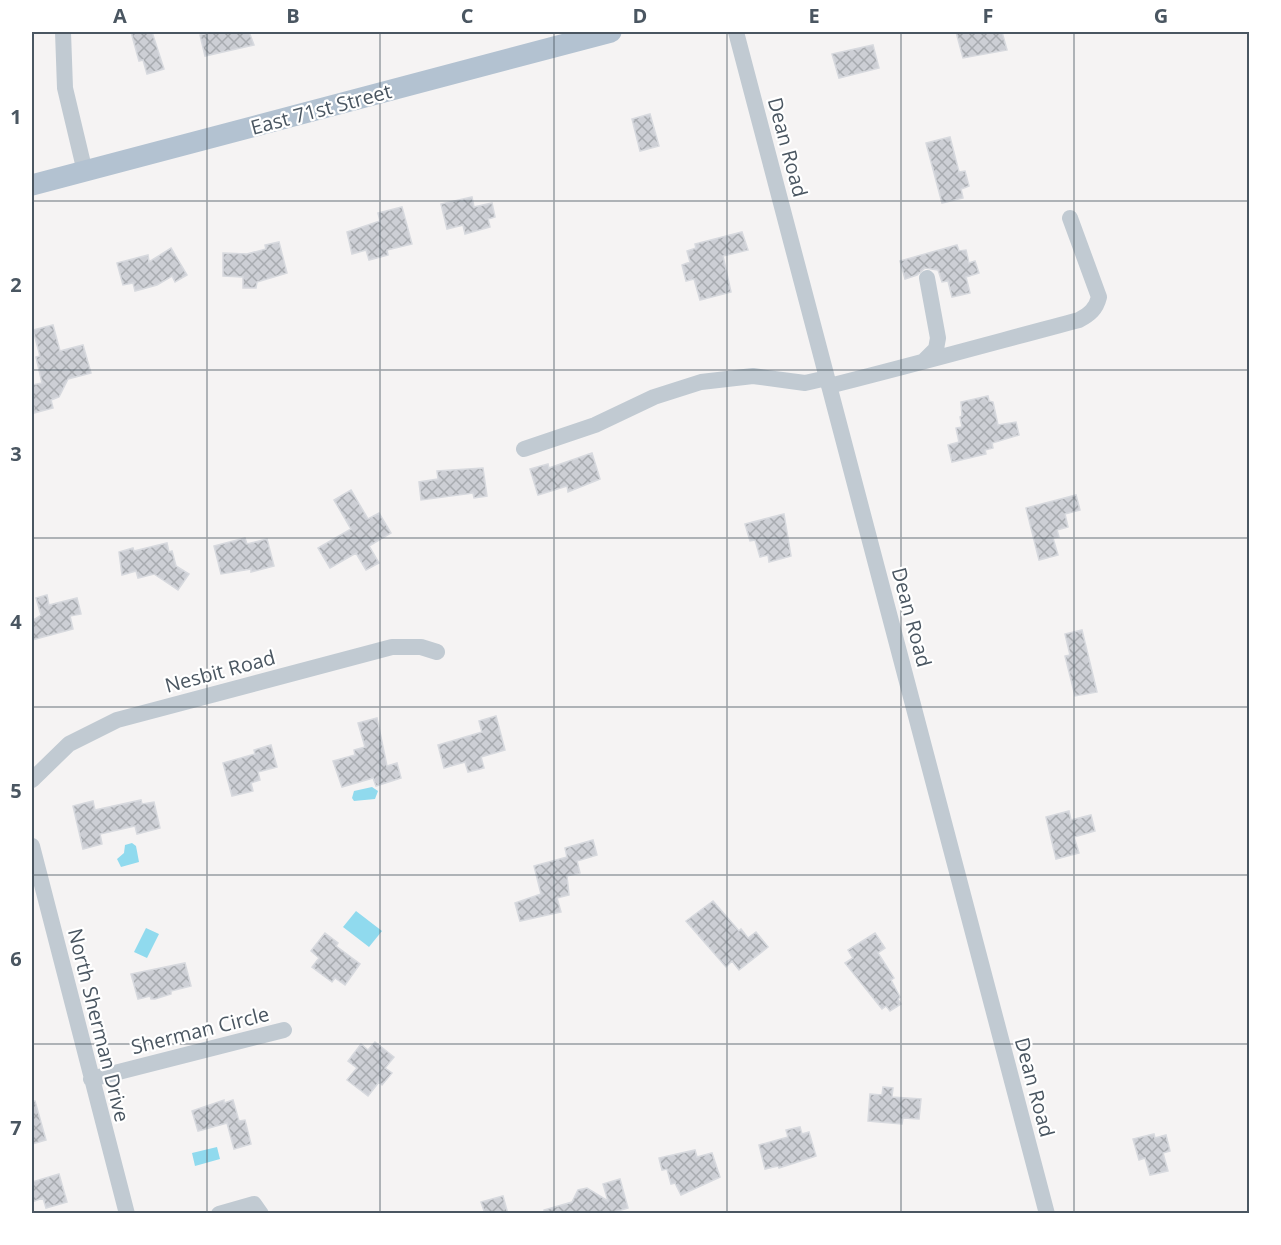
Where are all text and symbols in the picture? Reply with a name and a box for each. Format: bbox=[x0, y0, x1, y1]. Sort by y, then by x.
text: A bbox=[113, 2, 127, 29]
text: B bbox=[286, 2, 300, 29]
text: C bbox=[461, 2, 474, 29]
text: D bbox=[633, 2, 647, 29]
text: E bbox=[808, 2, 820, 29]
text: F bbox=[983, 2, 993, 29]
text: G bbox=[1154, 2, 1168, 29]
street label: East 71st Street bbox=[248, 77, 394, 141]
street label: Dean Road bbox=[762, 94, 814, 200]
text: 1 bbox=[10, 103, 22, 130]
text: 2 bbox=[10, 271, 22, 298]
text: 3 bbox=[10, 440, 22, 467]
street label: Dean Road bbox=[886, 564, 938, 670]
text: 4 bbox=[10, 608, 22, 635]
street label: Nesbit Road bbox=[162, 643, 278, 699]
text: 5 bbox=[10, 777, 22, 804]
street label: North Sherman Drive bbox=[62, 925, 136, 1125]
text: 6 bbox=[10, 945, 22, 972]
street label: Sherman Circle bbox=[128, 1000, 272, 1060]
street label: Dean Road bbox=[1009, 1034, 1061, 1140]
text: 7 bbox=[10, 1114, 22, 1141]

